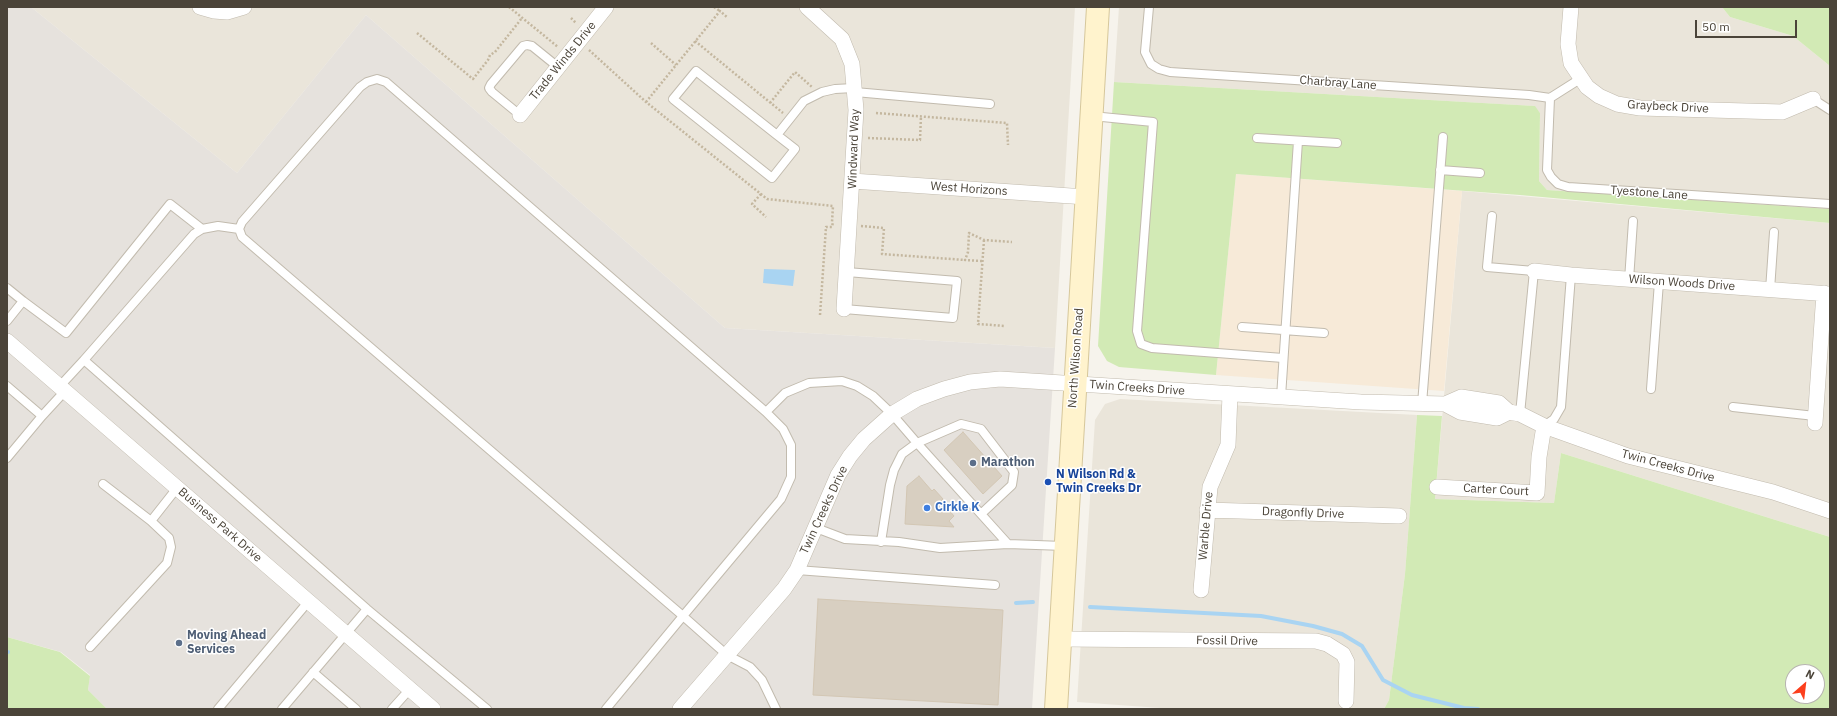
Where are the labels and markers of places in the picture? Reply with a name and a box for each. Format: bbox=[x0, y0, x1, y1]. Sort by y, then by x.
place label: Marathon bbox=[981, 456, 1035, 470]
marker: Marathon bbox=[968, 458, 978, 468]
place label: N Wilson Rd & Twin Creeks Dr bbox=[1056, 468, 1141, 496]
marker: N Wilson Rd & Twin Creeks Dr bbox=[1043, 477, 1053, 487]
place label: Cirkle K bbox=[935, 501, 980, 515]
marker: Cirkle K bbox=[922, 503, 932, 513]
place label: Moving Ahead Services bbox=[187, 629, 266, 657]
marker: Moving Ahead Services bbox=[174, 638, 184, 648]

